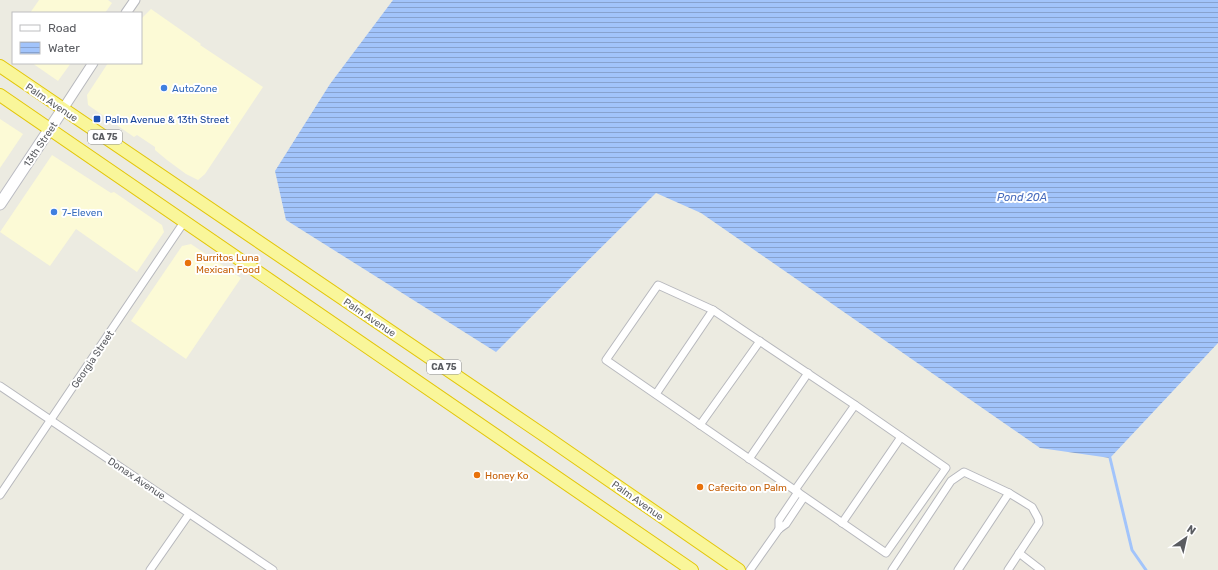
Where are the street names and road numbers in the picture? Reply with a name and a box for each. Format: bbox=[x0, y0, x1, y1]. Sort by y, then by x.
street label: Palm Avenue bbox=[23, 81, 80, 125]
street label: 13th Street bbox=[21, 120, 60, 169]
road number: CA 75 bbox=[88, 130, 122, 144]
street label: Palm Avenue bbox=[341, 296, 398, 340]
street label: Georgia Street bbox=[69, 328, 117, 391]
road number: CA 75 bbox=[427, 360, 461, 374]
street label: Donax Avenue bbox=[105, 455, 168, 503]
street label: Palm Avenue bbox=[609, 479, 666, 523]

